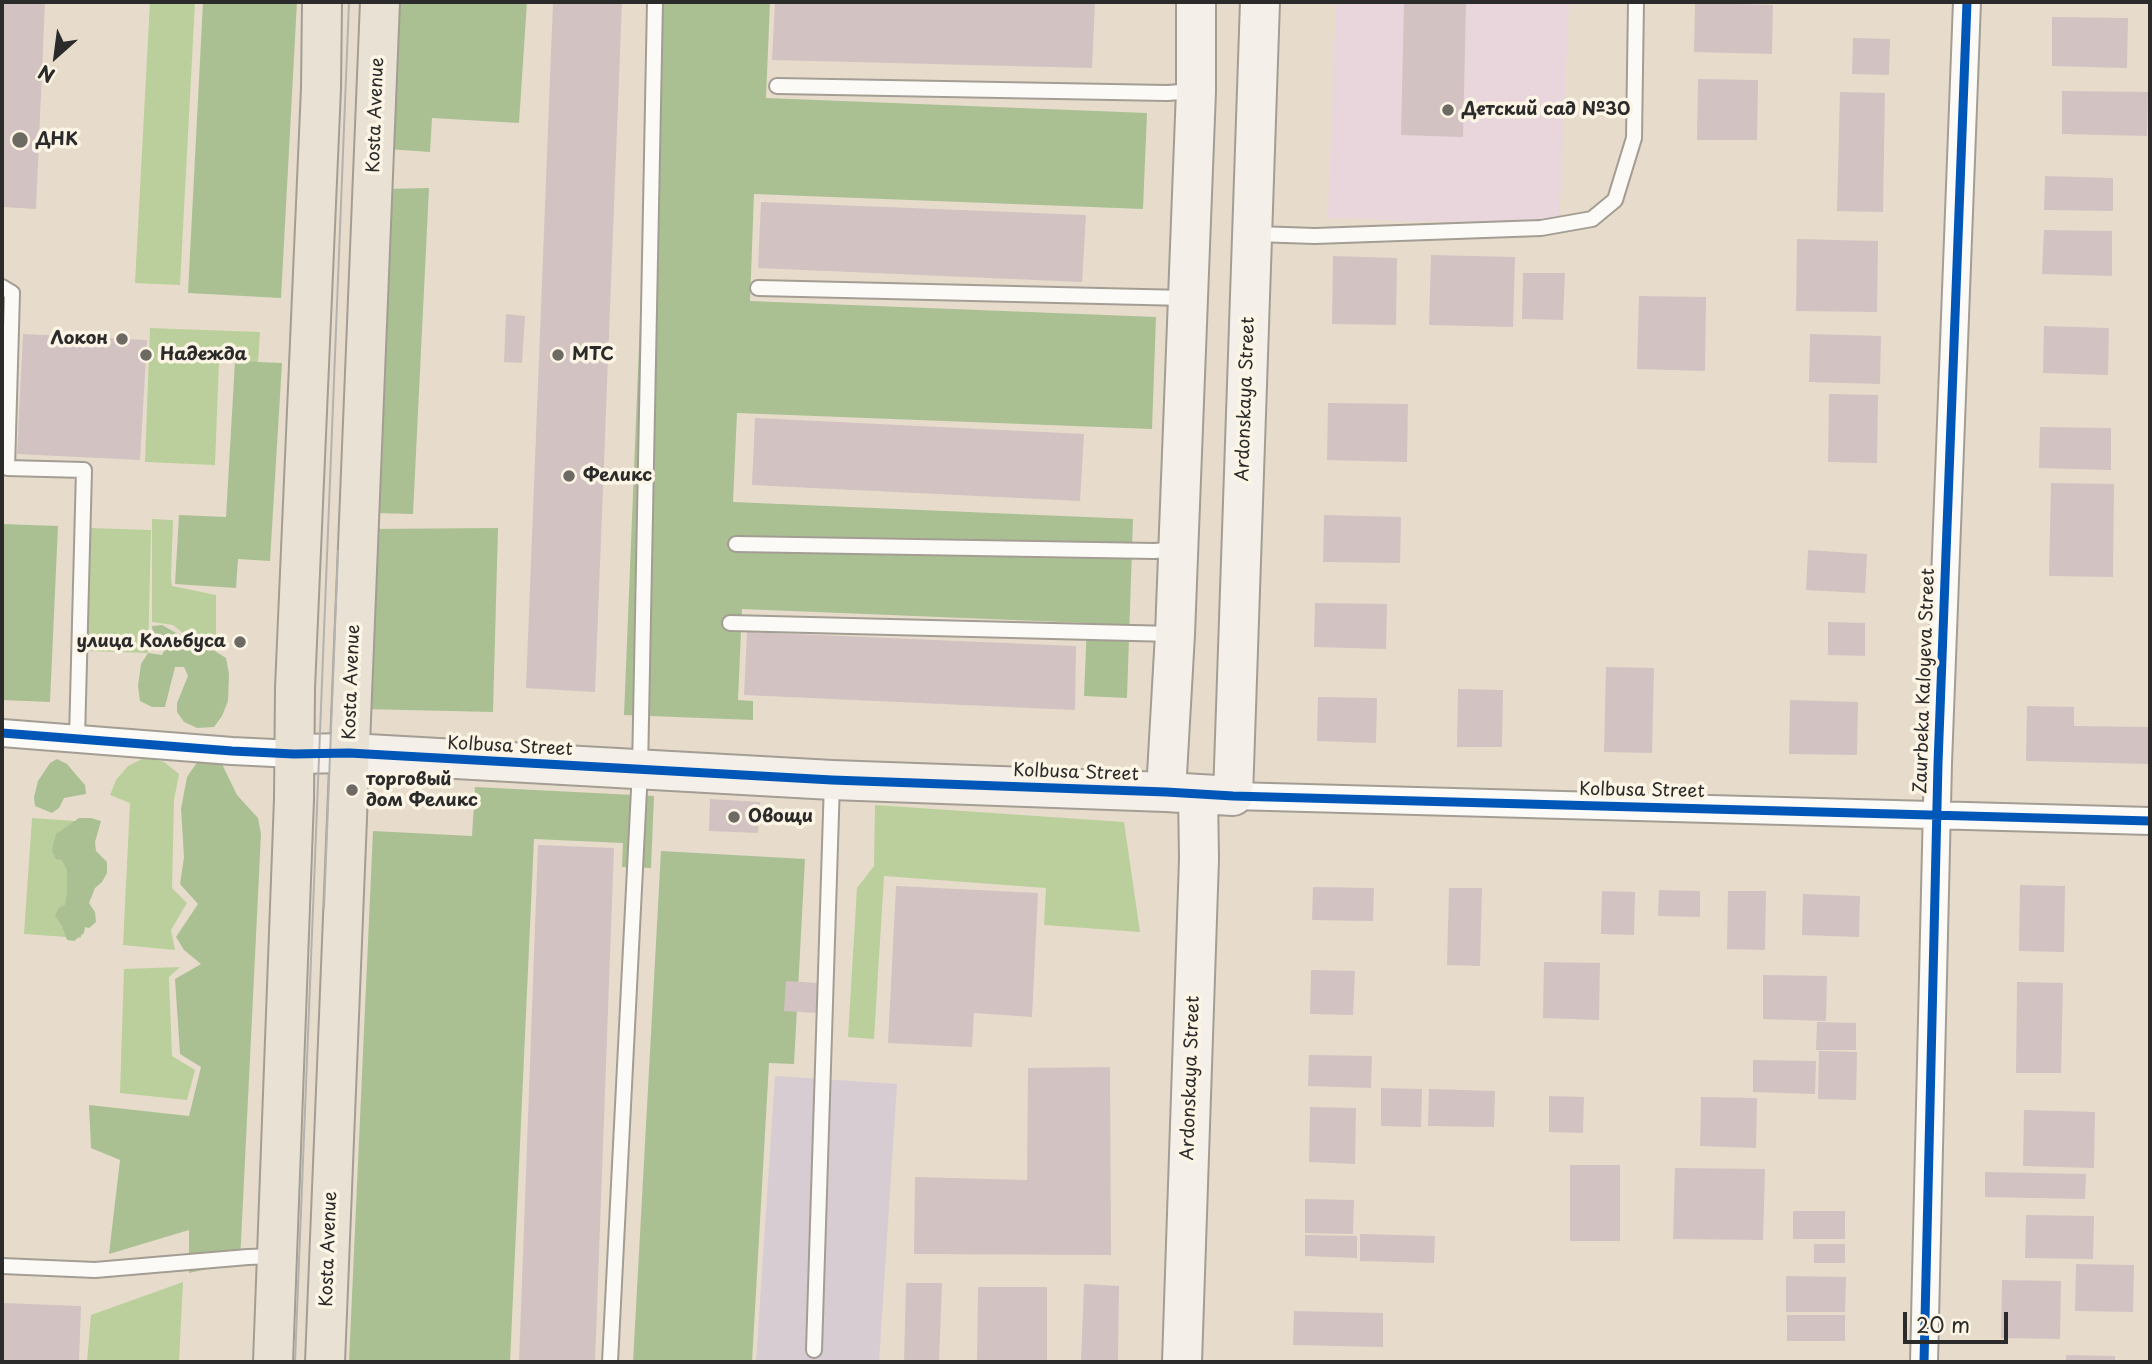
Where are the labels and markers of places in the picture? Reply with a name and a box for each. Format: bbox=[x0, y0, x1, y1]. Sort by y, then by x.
place label: Детский сад №30 bbox=[1462, 99, 1630, 121]
marker: Детский сад №30 bbox=[1440, 102, 1456, 118]
place label: ДНК bbox=[36, 129, 78, 151]
marker: ДНК bbox=[10, 130, 30, 150]
place label: Локон bbox=[50, 328, 108, 350]
marker: Локон bbox=[114, 331, 130, 347]
place label: Надежда bbox=[160, 344, 247, 366]
place label: МТС bbox=[572, 344, 614, 366]
marker: Надежда bbox=[138, 347, 154, 363]
marker: МТС bbox=[550, 347, 566, 363]
place label: Феликс bbox=[583, 465, 652, 487]
marker: Феликс bbox=[561, 468, 577, 484]
place label: улица Кольбуса bbox=[77, 631, 226, 653]
marker: улица Кольбуса bbox=[232, 634, 248, 650]
place label: торговый дом Феликс bbox=[366, 769, 478, 812]
marker: торговый дом Феликс bbox=[344, 782, 360, 798]
place label: Овощи bbox=[748, 806, 813, 828]
marker: Овощи bbox=[726, 809, 742, 825]

